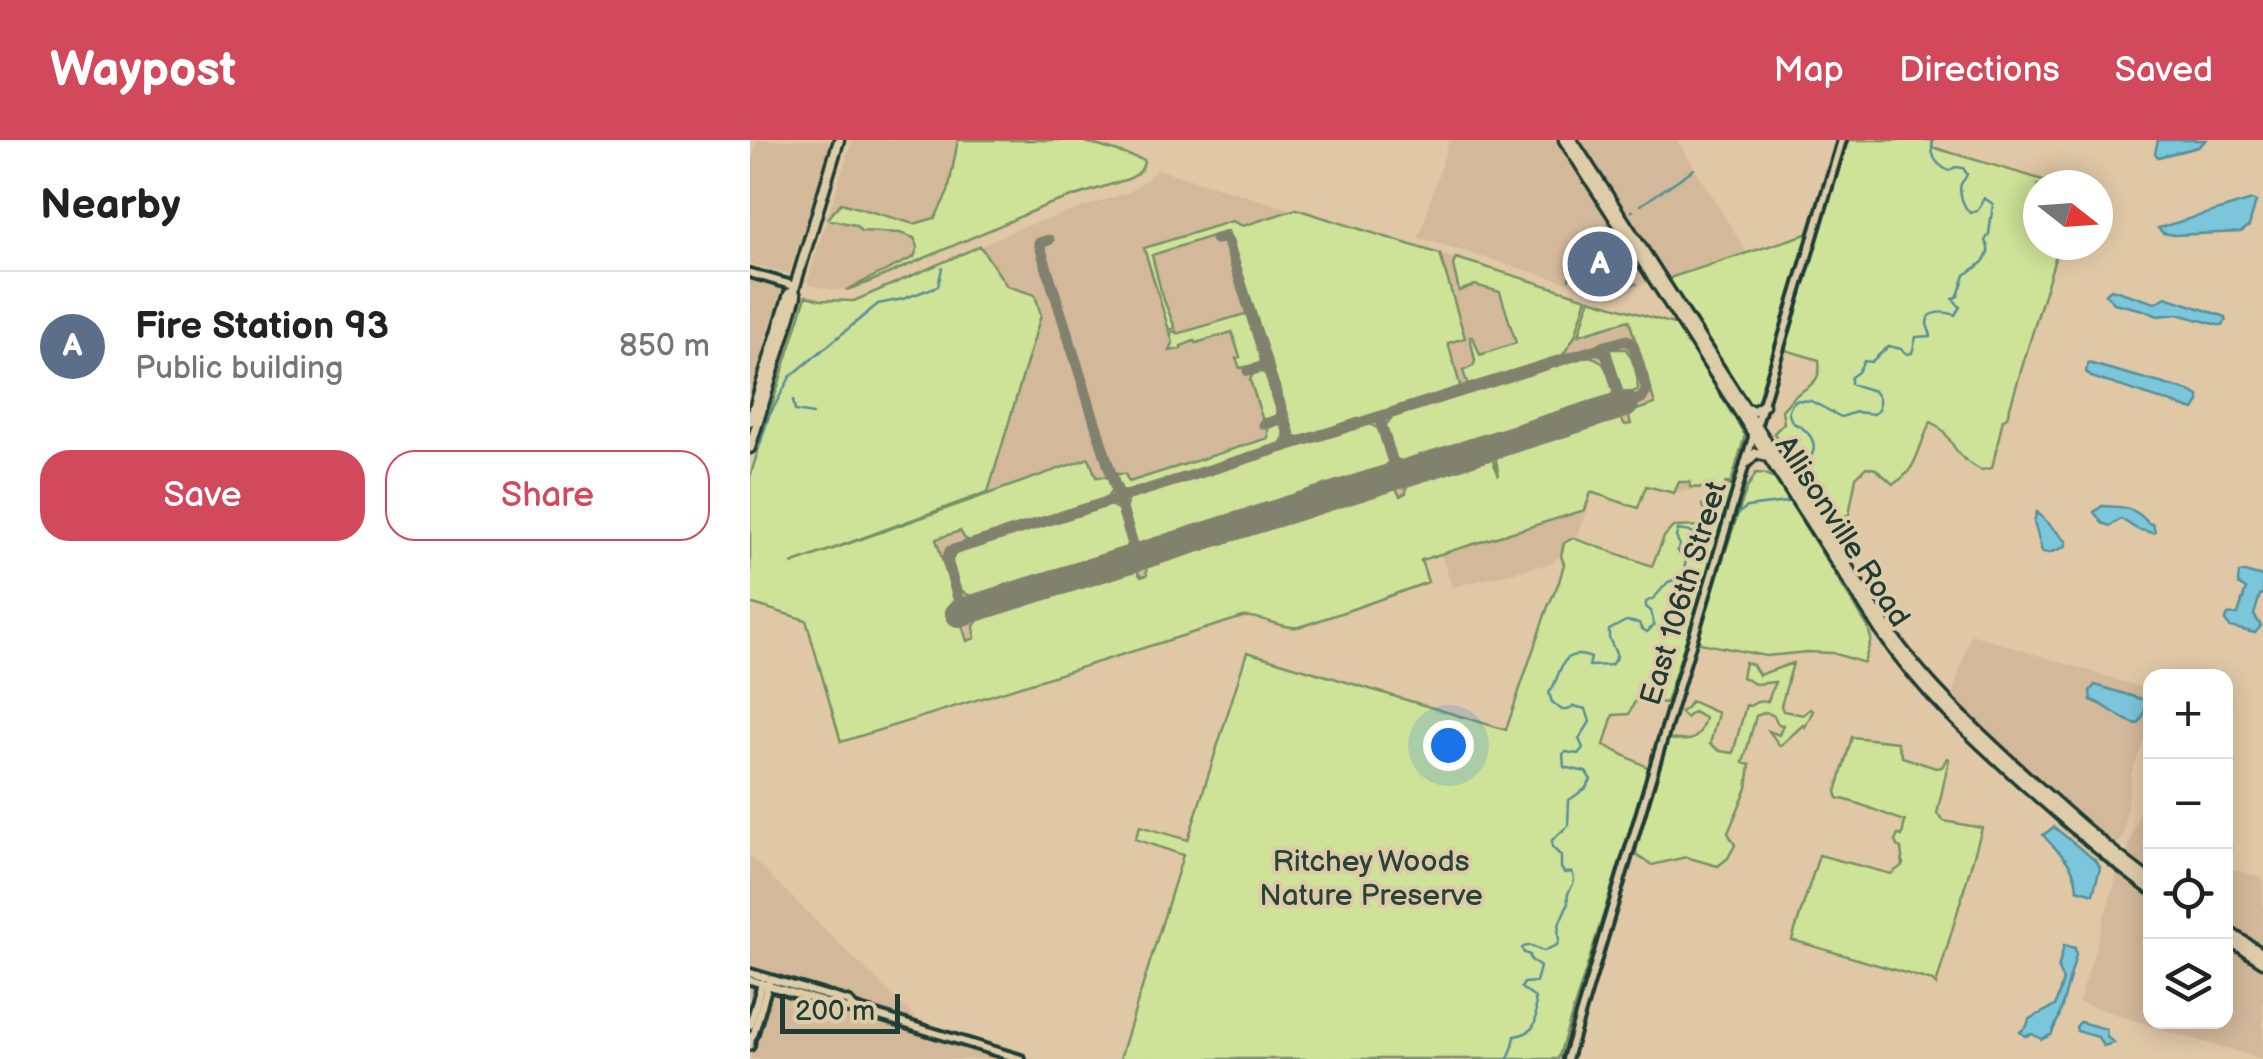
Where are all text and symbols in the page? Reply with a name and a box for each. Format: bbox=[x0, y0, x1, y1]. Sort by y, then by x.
text: Waypost bbox=[50, 42, 236, 99]
text: Map bbox=[1774, 49, 1844, 92]
text: Directions bbox=[1899, 49, 2060, 92]
text: Saved bbox=[2115, 49, 2213, 92]
north arrow bbox=[2023, 170, 2113, 260]
text: Nearby bbox=[40, 180, 180, 231]
pin: A bbox=[1568, 226, 1632, 302]
text: Fire Station 93 bbox=[135, 304, 389, 349]
text: A bbox=[63, 327, 82, 366]
text: 850 m bbox=[619, 327, 710, 366]
text: Public building bbox=[135, 349, 344, 388]
street label: Allisonville Road bbox=[1767, 429, 1917, 634]
button: Save bbox=[40, 450, 365, 541]
button: Share bbox=[385, 450, 710, 541]
street label: East 106th Street bbox=[1633, 477, 1735, 710]
map controls bbox=[2143, 669, 2233, 1029]
button: + bbox=[2143, 669, 2233, 759]
your location bbox=[1423, 720, 1474, 771]
button: − bbox=[2143, 759, 2233, 849]
park label: Ritchey Woods Nature Preserve bbox=[1259, 844, 1483, 914]
button: locate bbox=[2143, 849, 2233, 939]
button: layers bbox=[2143, 939, 2233, 1029]
scale bar bbox=[780, 989, 900, 1034]
text: 200 m bbox=[795, 995, 875, 1028]

